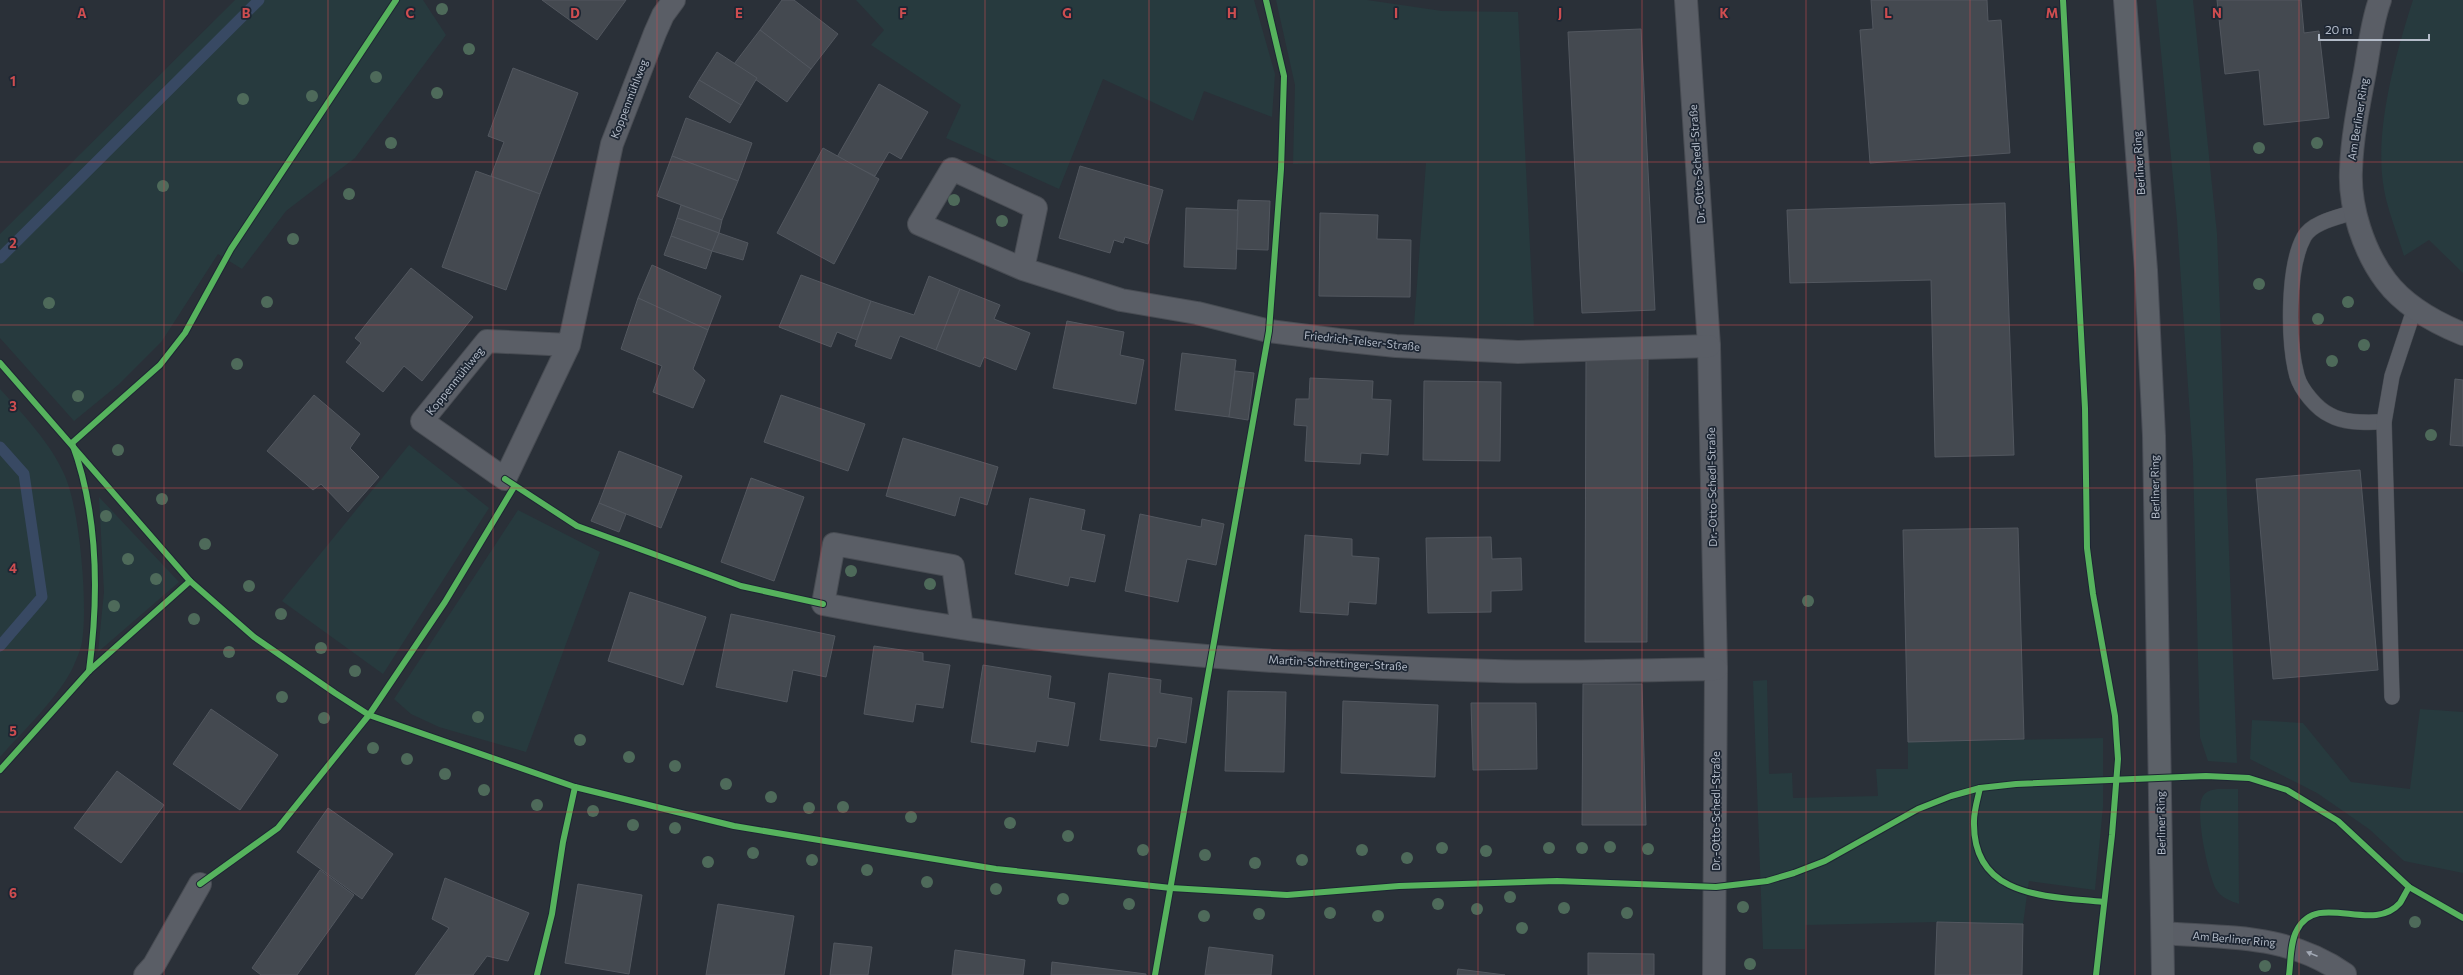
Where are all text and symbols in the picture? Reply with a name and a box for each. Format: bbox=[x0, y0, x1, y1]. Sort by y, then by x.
text: A bbox=[77, 5, 87, 21]
text: B bbox=[242, 5, 251, 21]
text: C bbox=[406, 5, 415, 21]
text: D bbox=[570, 5, 580, 21]
text: E bbox=[735, 5, 743, 21]
text: F bbox=[899, 5, 907, 21]
text: G bbox=[1062, 5, 1072, 21]
text: H bbox=[1227, 5, 1237, 21]
text: I bbox=[1394, 5, 1398, 21]
text: J bbox=[1558, 5, 1562, 21]
text: K bbox=[1719, 5, 1729, 21]
text: L bbox=[1884, 5, 1892, 21]
text: M bbox=[2046, 5, 2058, 21]
text: N bbox=[2212, 5, 2222, 21]
scale bar bbox=[2319, 16, 2429, 42]
text: 20 m bbox=[2325, 22, 2352, 36]
street label: Koppenmühlweg bbox=[607, 57, 650, 140]
text: 1 bbox=[10, 73, 16, 89]
street label: Am Berliner Ring bbox=[2345, 77, 2370, 161]
street label: Dr.-Otto-Schedl-Straße bbox=[1686, 104, 1707, 224]
street label: Berliner Ring bbox=[2130, 131, 2147, 195]
text: 2 bbox=[9, 235, 17, 251]
street label: Friedrich-Telser-Straße bbox=[1303, 328, 1421, 353]
street label: Koppenmühlweg bbox=[423, 344, 486, 417]
text: 3 bbox=[9, 398, 17, 414]
street label: Dr.-Otto-Schedl-Straße bbox=[1704, 427, 1719, 547]
street label: Berliner Ring bbox=[2147, 455, 2162, 519]
text: 4 bbox=[9, 560, 17, 576]
street label: Martin-Schrettinger-Straße bbox=[1268, 652, 1408, 673]
text: 5 bbox=[9, 723, 17, 739]
street label: Dr.-Otto-Schedl-Straße bbox=[1709, 751, 1722, 871]
street label: Berliner Ring bbox=[2153, 791, 2168, 855]
text: 6 bbox=[9, 885, 17, 901]
street label: Am Berliner Ring bbox=[2192, 928, 2276, 949]
one-way arrow bbox=[2306, 951, 2318, 957]

